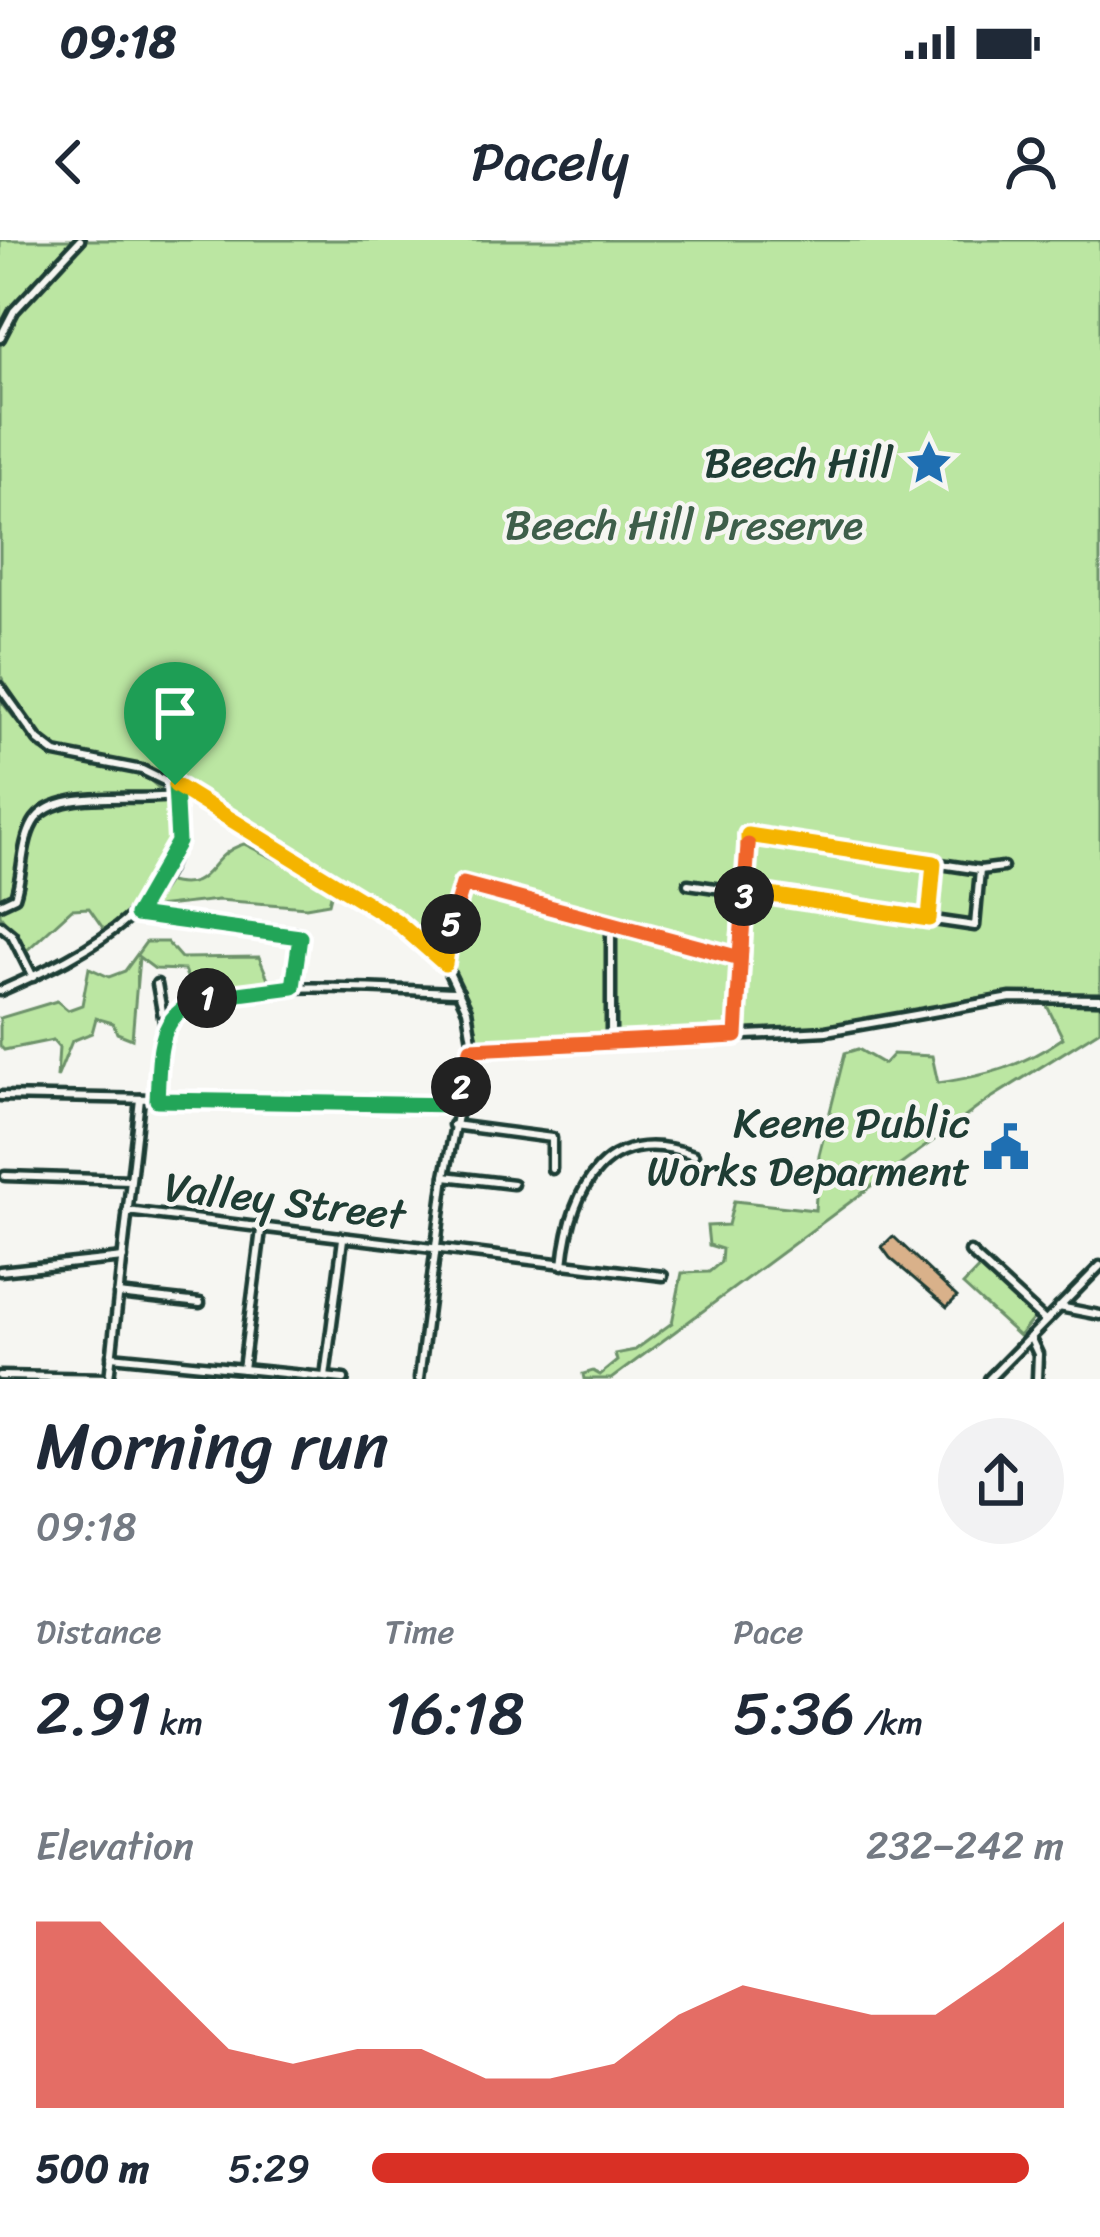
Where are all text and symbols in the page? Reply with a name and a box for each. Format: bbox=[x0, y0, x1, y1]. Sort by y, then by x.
text: 09:18 bbox=[60, 2, 176, 82]
text: Pacely bbox=[471, 114, 629, 210]
icon: back bbox=[36, 129, 102, 195]
icon: person bbox=[998, 129, 1064, 195]
place label: Beech Hill bbox=[704, 426, 894, 500]
place icon: Beech Hill bbox=[904, 438, 954, 488]
park label: Beech Hill Preserve bbox=[505, 488, 863, 562]
pin bbox=[124, 662, 226, 785]
icon: arrive bbox=[142, 680, 208, 746]
pin: 3 bbox=[714, 866, 774, 926]
text: 3 bbox=[735, 867, 753, 925]
pin: 5 bbox=[421, 894, 481, 954]
text: 5 bbox=[441, 895, 461, 953]
pin: 1 bbox=[177, 968, 237, 1028]
text: 1 bbox=[200, 969, 214, 1027]
pin: 2 bbox=[431, 1057, 491, 1117]
text: 2 bbox=[451, 1058, 471, 1116]
place label: Keene Public Works Deparment bbox=[647, 1086, 970, 1208]
public building icon: Keene Public Works Deparment bbox=[981, 1122, 1031, 1172]
street label: Valley Street bbox=[161, 1150, 412, 1253]
text: Morning run bbox=[36, 1388, 389, 1505]
button: share bbox=[938, 1418, 1064, 1544]
text: 09:18 bbox=[36, 1492, 137, 1561]
text: Distance bbox=[36, 1603, 161, 1661]
text: Time bbox=[385, 1603, 454, 1661]
text: Pace bbox=[733, 1603, 803, 1661]
text: 2.91 bbox=[36, 1661, 151, 1767]
text: 16:18 bbox=[385, 1661, 525, 1767]
text: 5:36 bbox=[733, 1661, 855, 1767]
text: km bbox=[151, 1694, 203, 1752]
text: /km bbox=[855, 1694, 923, 1752]
text: Elevation bbox=[36, 1811, 194, 1880]
text: 232–242 m bbox=[866, 1811, 1064, 1880]
text: 500 m bbox=[36, 2134, 149, 2203]
text: 5:29 bbox=[228, 2134, 310, 2203]

